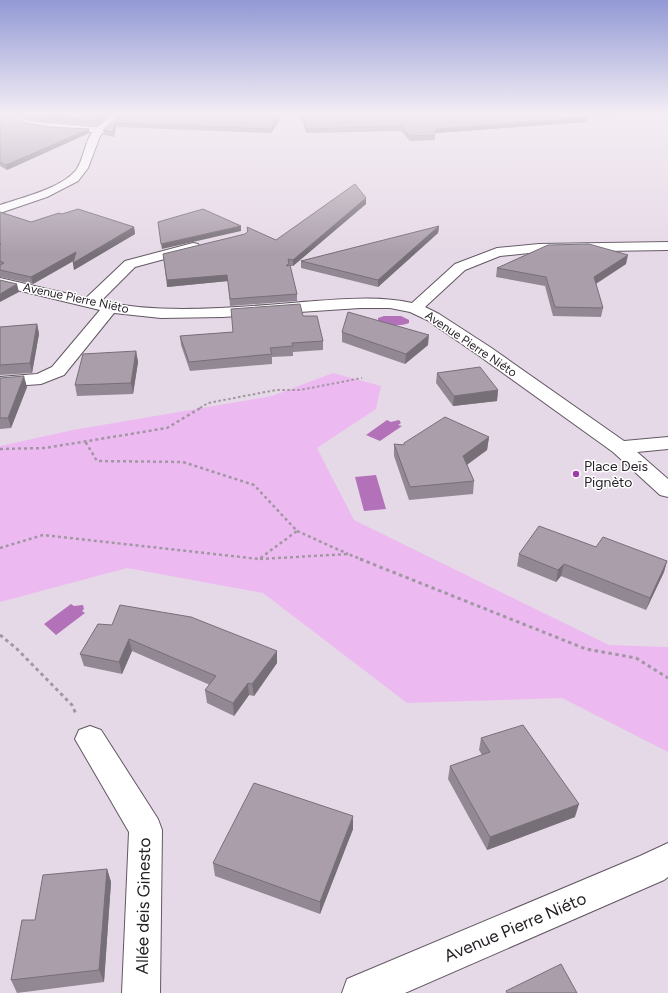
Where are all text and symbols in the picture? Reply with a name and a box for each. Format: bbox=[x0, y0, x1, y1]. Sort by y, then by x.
street label: Avenue Pierre Niéto bbox=[22, 280, 130, 316]
street label: Avenue Pierre Niéto bbox=[422, 308, 520, 380]
place label: Place Deïs Pignèto bbox=[584, 458, 648, 491]
marker: Place Deïs Pignèto bbox=[571, 469, 581, 479]
street label: Allée deis Ginesto bbox=[132, 837, 154, 975]
street label: Avenue Pierre Niéto bbox=[441, 888, 589, 966]

